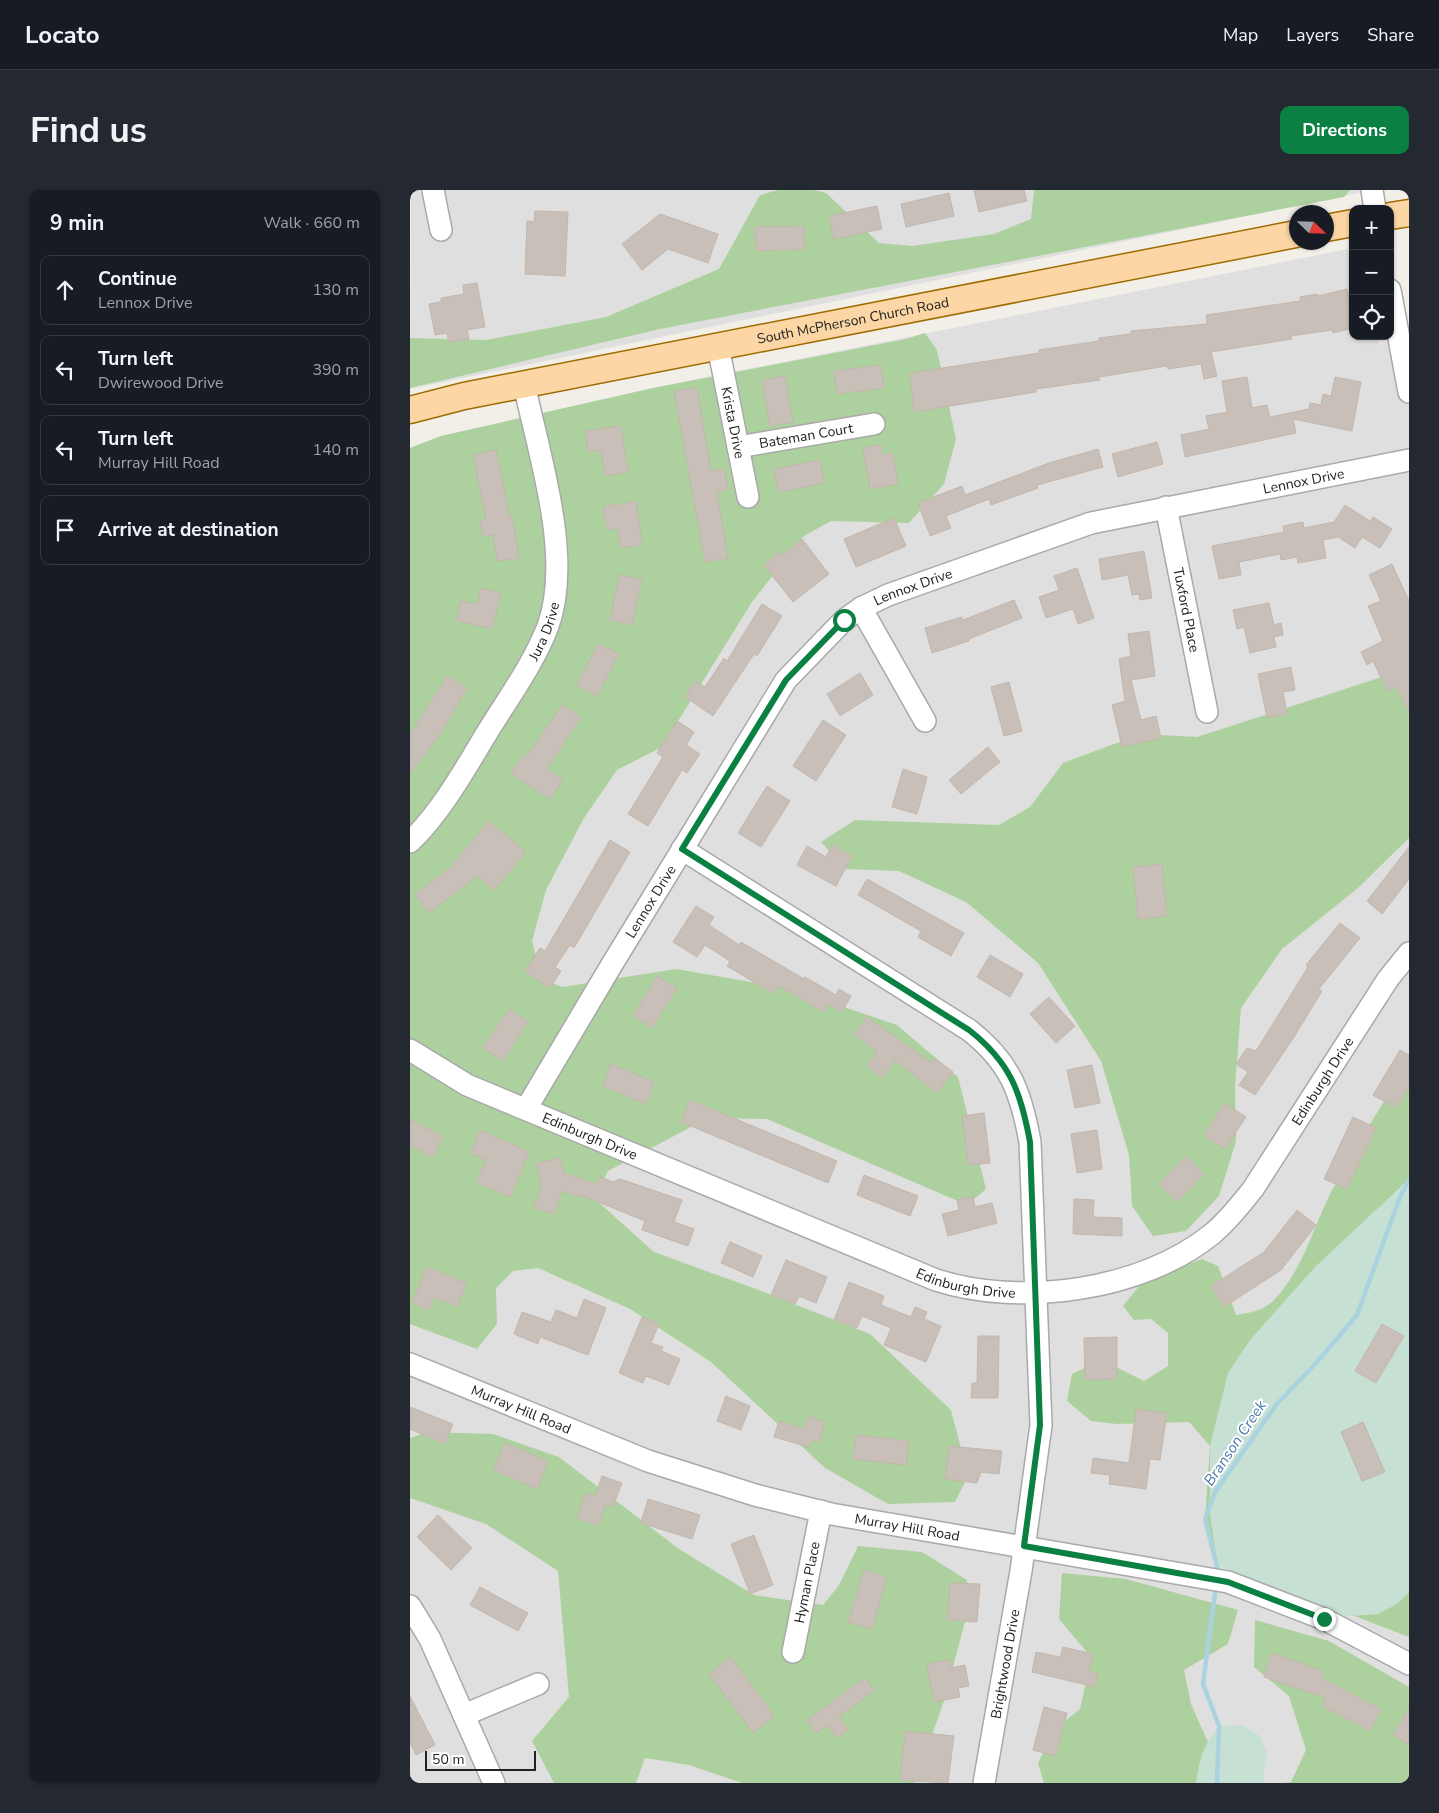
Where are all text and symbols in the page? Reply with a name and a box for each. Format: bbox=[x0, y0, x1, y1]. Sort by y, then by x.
text: Locato bbox=[25, 19, 100, 51]
text: Map bbox=[1223, 23, 1258, 47]
text: Layers bbox=[1286, 23, 1339, 47]
text: Share bbox=[1367, 23, 1414, 47]
button: Directions bbox=[1280, 106, 1409, 154]
text: Find us bbox=[30, 107, 147, 154]
north arrow bbox=[1289, 205, 1334, 250]
map controls bbox=[1349, 205, 1394, 340]
button: + bbox=[1349, 205, 1394, 250]
text: 9 min bbox=[50, 209, 104, 237]
text: Walk · 660 m bbox=[264, 212, 360, 234]
button: − bbox=[1349, 250, 1394, 295]
text: Continue bbox=[98, 266, 177, 292]
icon: ahead bbox=[51, 276, 79, 304]
text: 130 m bbox=[312, 279, 359, 301]
text: Lennox Drive bbox=[98, 292, 192, 314]
street label: South McPherson Church Road bbox=[755, 293, 951, 349]
button: locate bbox=[1349, 295, 1394, 340]
text: Turn left bbox=[98, 346, 173, 372]
icon: left bbox=[51, 356, 79, 384]
text: 390 m bbox=[312, 359, 359, 381]
text: Dwirewood Drive bbox=[98, 372, 224, 394]
street label: Krista Drive bbox=[716, 385, 749, 460]
street label: Bateman Court bbox=[758, 419, 855, 453]
text: Turn left bbox=[98, 426, 173, 452]
icon: left bbox=[51, 436, 79, 464]
text: 140 m bbox=[312, 439, 359, 461]
text: Murray Hill Road bbox=[98, 452, 219, 474]
street label: Lennox Drive bbox=[1261, 464, 1346, 499]
icon: arrive bbox=[51, 516, 79, 544]
text: Arrive at destination bbox=[98, 517, 279, 543]
street label: Lennox Drive bbox=[870, 564, 955, 611]
street label: Tuxford Place bbox=[1168, 566, 1204, 654]
street label: Jura Drive bbox=[524, 601, 564, 665]
route start bbox=[833, 609, 856, 632]
street label: Lennox Drive bbox=[621, 861, 681, 942]
street label: Edinburgh Drive bbox=[1287, 1033, 1358, 1129]
street label: Edinburgh Drive bbox=[539, 1108, 640, 1165]
street label: Edinburgh Drive bbox=[913, 1264, 1016, 1303]
street label: Murray Hill Road bbox=[468, 1381, 574, 1439]
water label: Branson Creek bbox=[1199, 1396, 1271, 1489]
street label: Murray Hill Road bbox=[853, 1509, 961, 1546]
street label: Hyman Place bbox=[790, 1540, 825, 1625]
street label: Brightwood Drive bbox=[986, 1608, 1024, 1720]
route end bbox=[1313, 1608, 1336, 1631]
scale bar bbox=[425, 1748, 536, 1771]
text: 50 m bbox=[432, 1750, 464, 1769]

